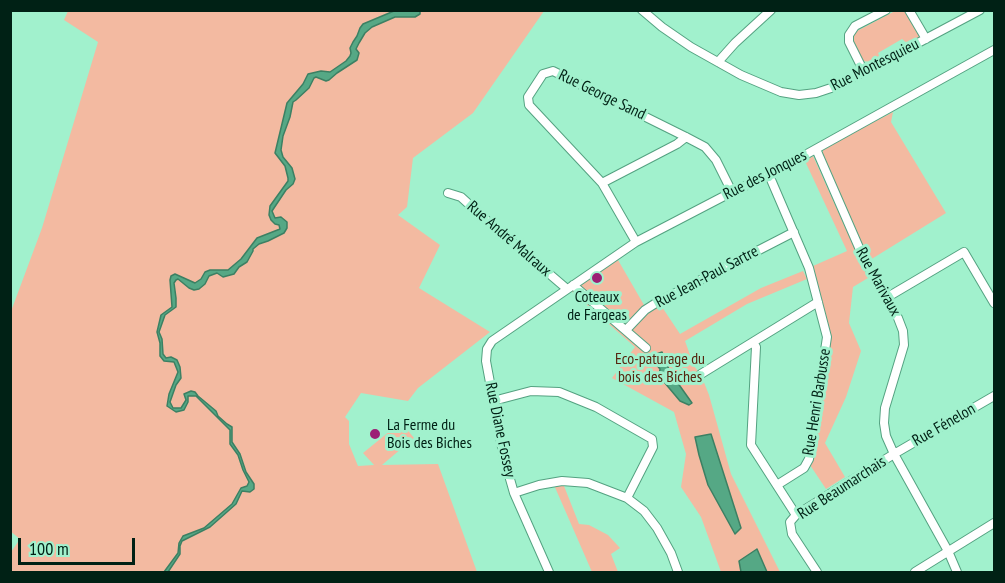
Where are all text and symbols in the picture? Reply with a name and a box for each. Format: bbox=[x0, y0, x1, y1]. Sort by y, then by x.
street label: Rue Montesquieu bbox=[828, 35, 922, 95]
street label: Rue George Sand bbox=[555, 66, 649, 124]
street label: Rue des Jonques bbox=[720, 146, 810, 204]
street label: Rue André Malraux bbox=[463, 197, 555, 281]
street label: Rue Jean-Paul Sartre bbox=[652, 242, 762, 312]
street label: Rue Marivaux bbox=[851, 244, 905, 320]
marker: Coteaux de Fargeas bbox=[590, 271, 604, 285]
place label: Coteaux de Fargeas bbox=[567, 287, 627, 325]
street label: Rue Henri Barbusse bbox=[799, 347, 835, 457]
park label: Eco-paturage du bois des Biches bbox=[615, 349, 705, 387]
street label: Rue Diane Fossey bbox=[481, 381, 519, 479]
street label: Rue Fénelon bbox=[909, 399, 979, 451]
place label: La Ferme du Bois des Biches bbox=[387, 415, 472, 453]
marker: La Ferme du Bois des Biches bbox=[368, 427, 382, 441]
street label: Rue Beaumarchais bbox=[794, 452, 890, 524]
scale bar bbox=[21, 526, 138, 564]
text: 100 m bbox=[29, 537, 69, 560]

